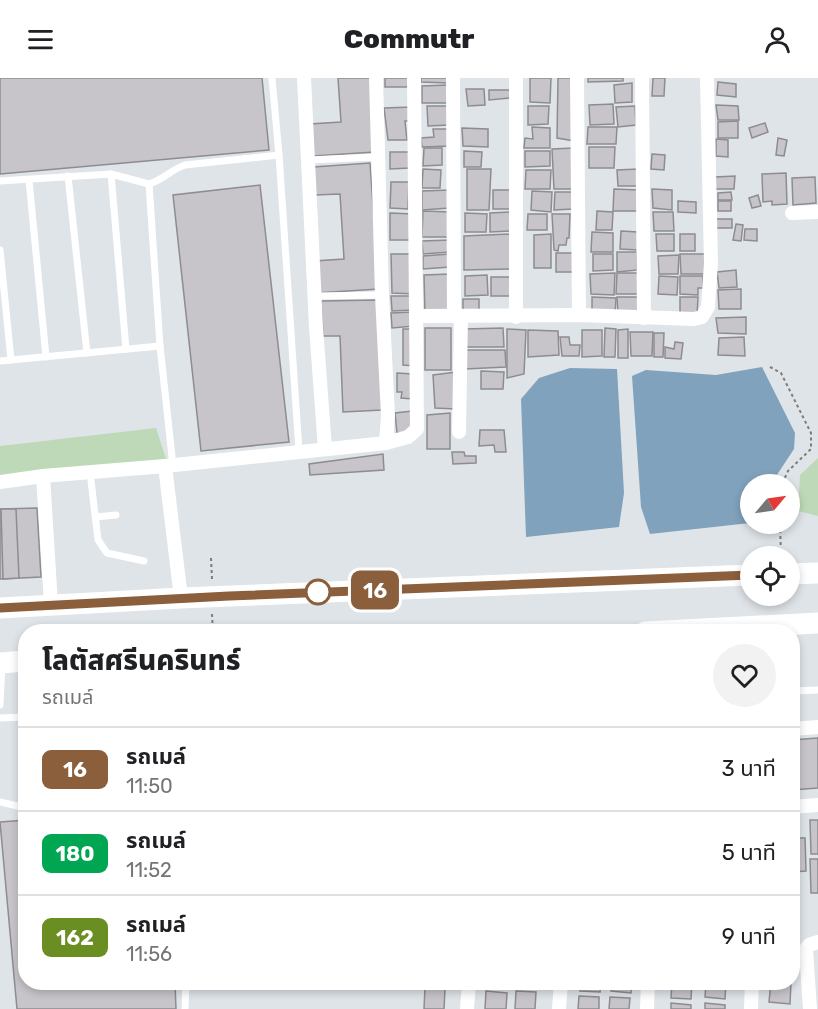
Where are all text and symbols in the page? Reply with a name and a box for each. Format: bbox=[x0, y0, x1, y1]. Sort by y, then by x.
icon: menu bbox=[24, 23, 57, 56]
text: Commutr bbox=[344, 23, 474, 55]
icon: person bbox=[761, 23, 794, 56]
north arrow bbox=[740, 474, 800, 534]
map controls bbox=[740, 474, 800, 606]
button: locate bbox=[740, 546, 800, 606]
line badge: 16 bbox=[348, 570, 402, 610]
text: 16 bbox=[363, 578, 387, 603]
unlabelled marker bbox=[305, 579, 331, 605]
text: โลตัสศรีนครินทร์ bbox=[42, 644, 241, 677]
button: heart bbox=[713, 644, 776, 707]
text: รถเมล์ bbox=[42, 685, 93, 709]
text: รถเมล์ bbox=[126, 743, 186, 770]
text: 3 นาที bbox=[722, 755, 776, 782]
text: 16 bbox=[63, 757, 87, 782]
text: 11:50 bbox=[126, 774, 173, 798]
text: รถเมล์ bbox=[126, 827, 186, 854]
text: 5 นาที bbox=[722, 839, 776, 866]
text: 180 bbox=[56, 841, 94, 866]
text: 11:52 bbox=[126, 858, 172, 882]
text: รถเมล์ bbox=[126, 911, 186, 938]
text: 9 นาที bbox=[722, 923, 776, 950]
text: 162 bbox=[56, 925, 94, 950]
text: 11:56 bbox=[126, 942, 172, 966]

